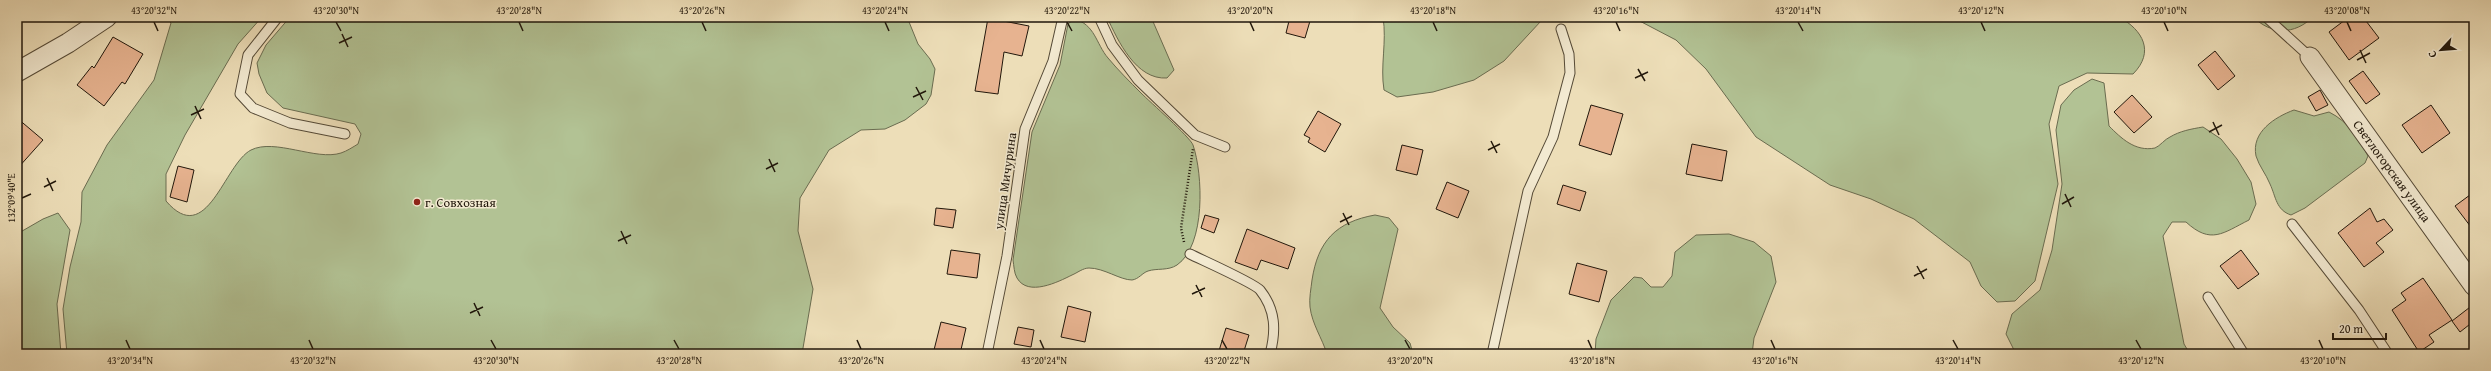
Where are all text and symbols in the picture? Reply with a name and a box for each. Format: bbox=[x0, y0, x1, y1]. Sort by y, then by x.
text: 43°20'32"N bbox=[131, 3, 177, 18]
text: 43°20'30"N bbox=[313, 3, 359, 18]
text: 43°20'28"N bbox=[496, 3, 542, 18]
text: 43°20'26"N bbox=[679, 3, 725, 18]
text: 43°20'24"N bbox=[862, 3, 908, 18]
text: 43°20'22"N bbox=[1044, 3, 1090, 18]
text: 43°20'20"N bbox=[1227, 3, 1273, 18]
text: 43°20'18"N bbox=[1410, 3, 1456, 18]
text: 43°20'16"N bbox=[1593, 3, 1639, 18]
text: 43°20'14"N bbox=[1775, 3, 1821, 18]
text: 43°20'12"N bbox=[1958, 3, 2004, 18]
text: 43°20'10"N bbox=[2141, 3, 2187, 18]
text: 43°20'08"N bbox=[2324, 3, 2370, 18]
north arrow bbox=[2421, 30, 2461, 70]
text: С bbox=[2423, 48, 2441, 61]
street label: Светлогорская улица bbox=[2348, 116, 2436, 227]
street label: улица Мичурина bbox=[989, 130, 1021, 232]
text: 132°09'40"E bbox=[4, 173, 19, 223]
place label: г. Совхозная bbox=[425, 193, 496, 212]
marker: г. Совхозная bbox=[412, 197, 422, 207]
scale bar bbox=[2333, 315, 2386, 341]
text: 20 m bbox=[2339, 320, 2363, 337]
text: 43°20'34"N bbox=[107, 353, 153, 368]
text: 43°20'32"N bbox=[290, 353, 336, 368]
text: 43°20'30"N bbox=[473, 353, 519, 368]
text: 43°20'28"N bbox=[656, 353, 702, 368]
text: 43°20'26"N bbox=[838, 353, 884, 368]
text: 43°20'24"N bbox=[1021, 353, 1067, 368]
text: 43°20'22"N bbox=[1204, 353, 1250, 368]
text: 43°20'20"N bbox=[1387, 353, 1433, 368]
text: 43°20'18"N bbox=[1569, 353, 1615, 368]
text: 43°20'16"N bbox=[1752, 353, 1798, 368]
text: 43°20'14"N bbox=[1935, 353, 1981, 368]
text: 43°20'12"N bbox=[2118, 353, 2164, 368]
text: 43°20'10"N bbox=[2300, 353, 2346, 368]

